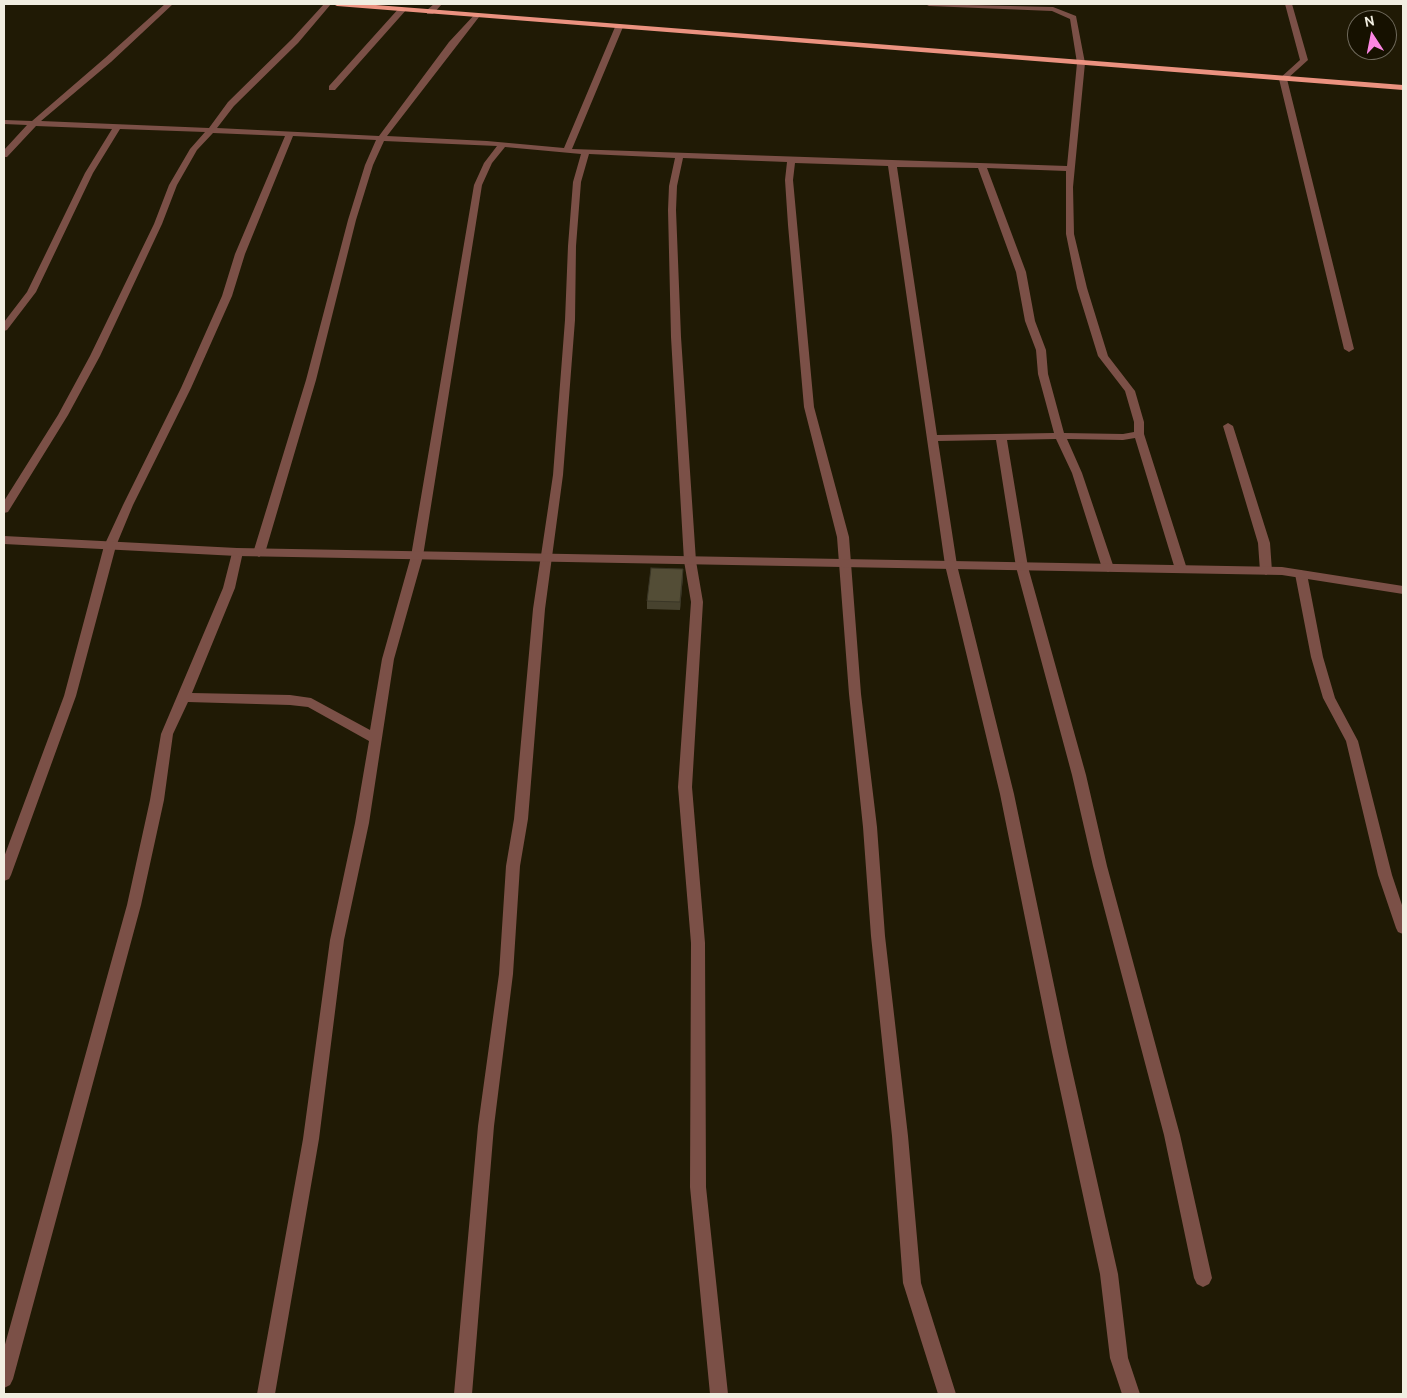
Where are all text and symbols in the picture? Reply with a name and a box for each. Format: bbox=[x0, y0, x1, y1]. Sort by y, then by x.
north arrow bbox=[1347, 10, 1397, 60]
text: N bbox=[1363, 11, 1376, 31]

